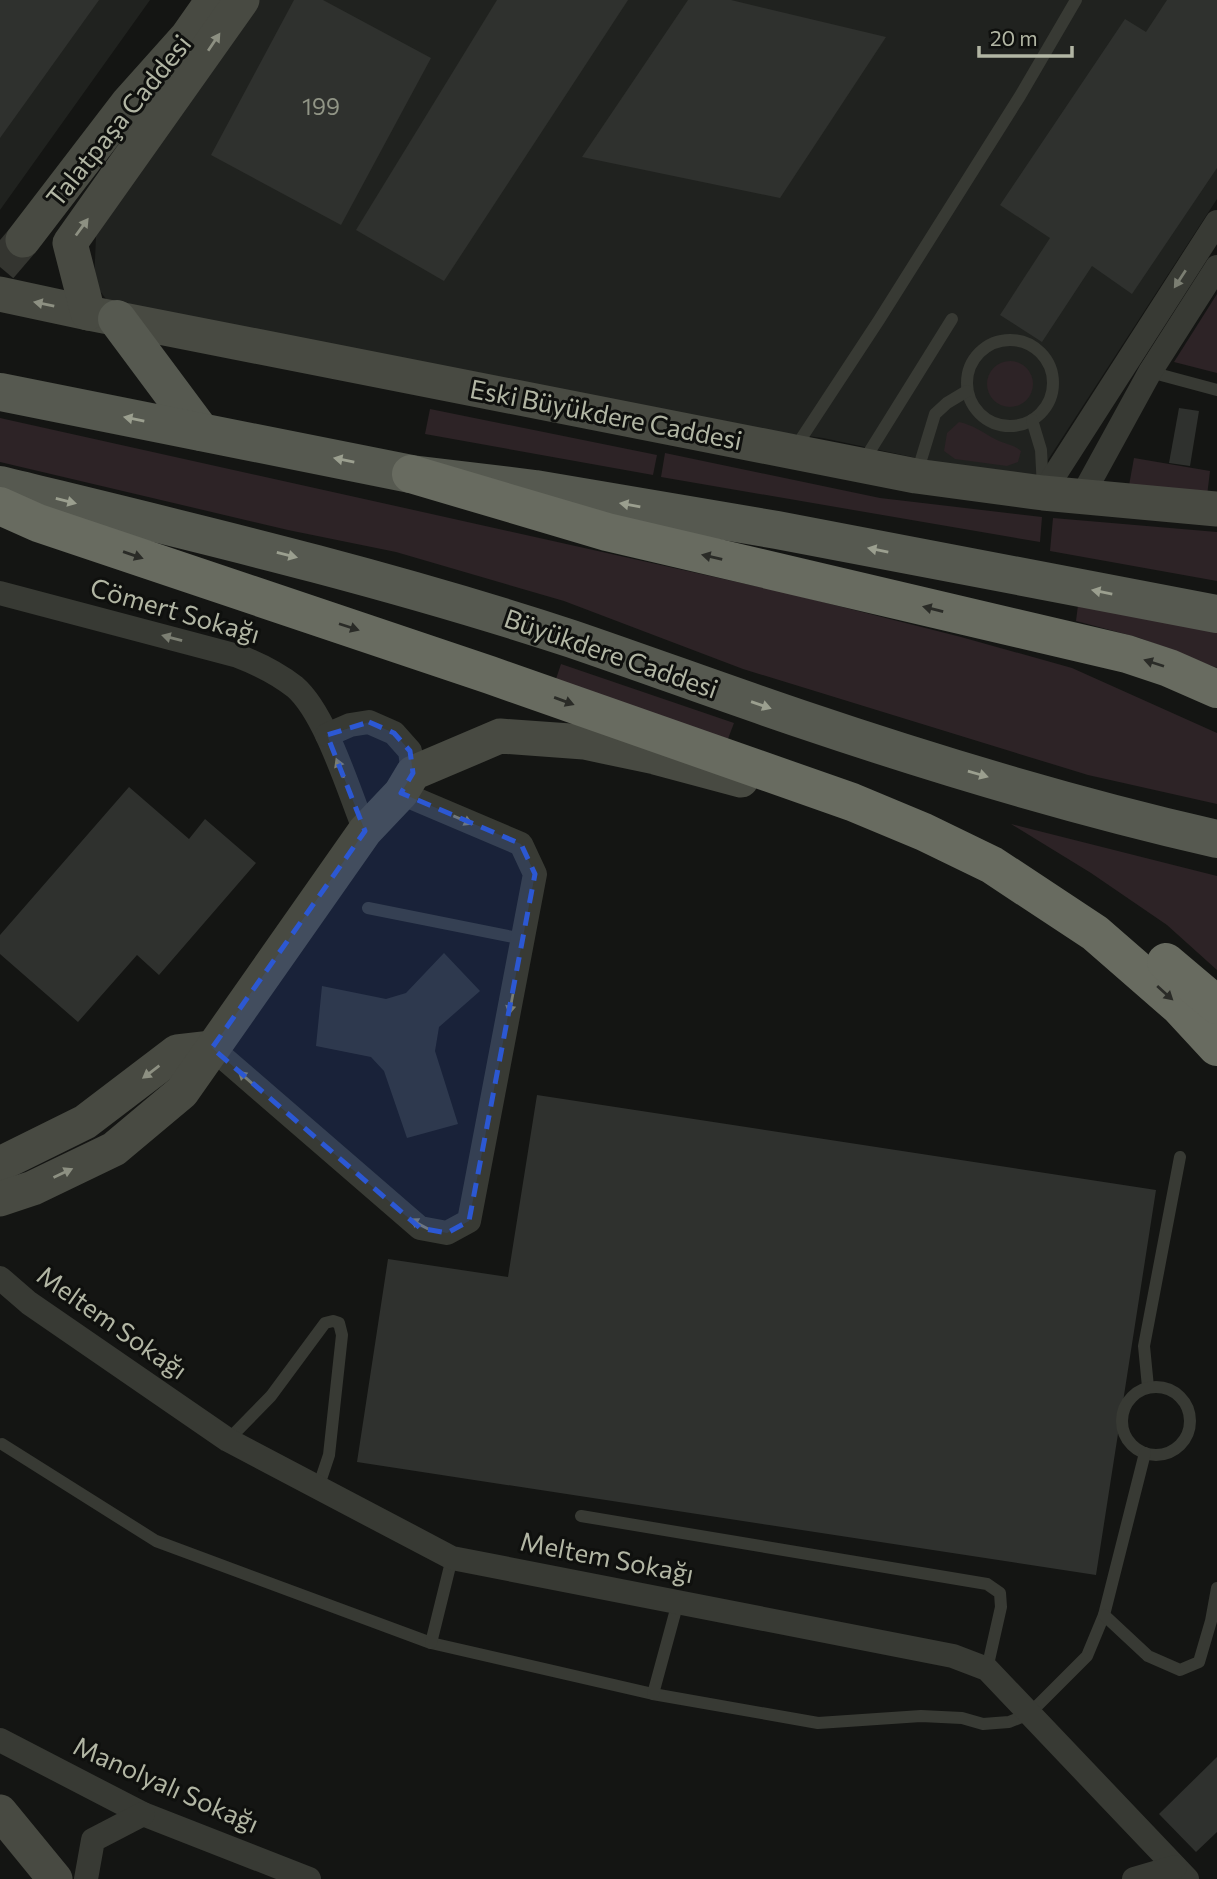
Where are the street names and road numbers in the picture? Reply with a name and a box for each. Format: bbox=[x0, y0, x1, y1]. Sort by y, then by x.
street label: Talatpaşa Caddesi bbox=[39, 28, 197, 212]
street label: Eski Büyükdere Caddesi bbox=[467, 372, 745, 455]
street label: Cömert Sokağı bbox=[87, 571, 264, 649]
street label: Büyükdere Caddesi bbox=[501, 601, 722, 704]
street label: Meltem Sokağı bbox=[32, 1259, 194, 1385]
street label: Meltem Sokağı bbox=[518, 1524, 697, 1589]
street label: Manolyalı Sokağı bbox=[69, 1729, 264, 1838]

